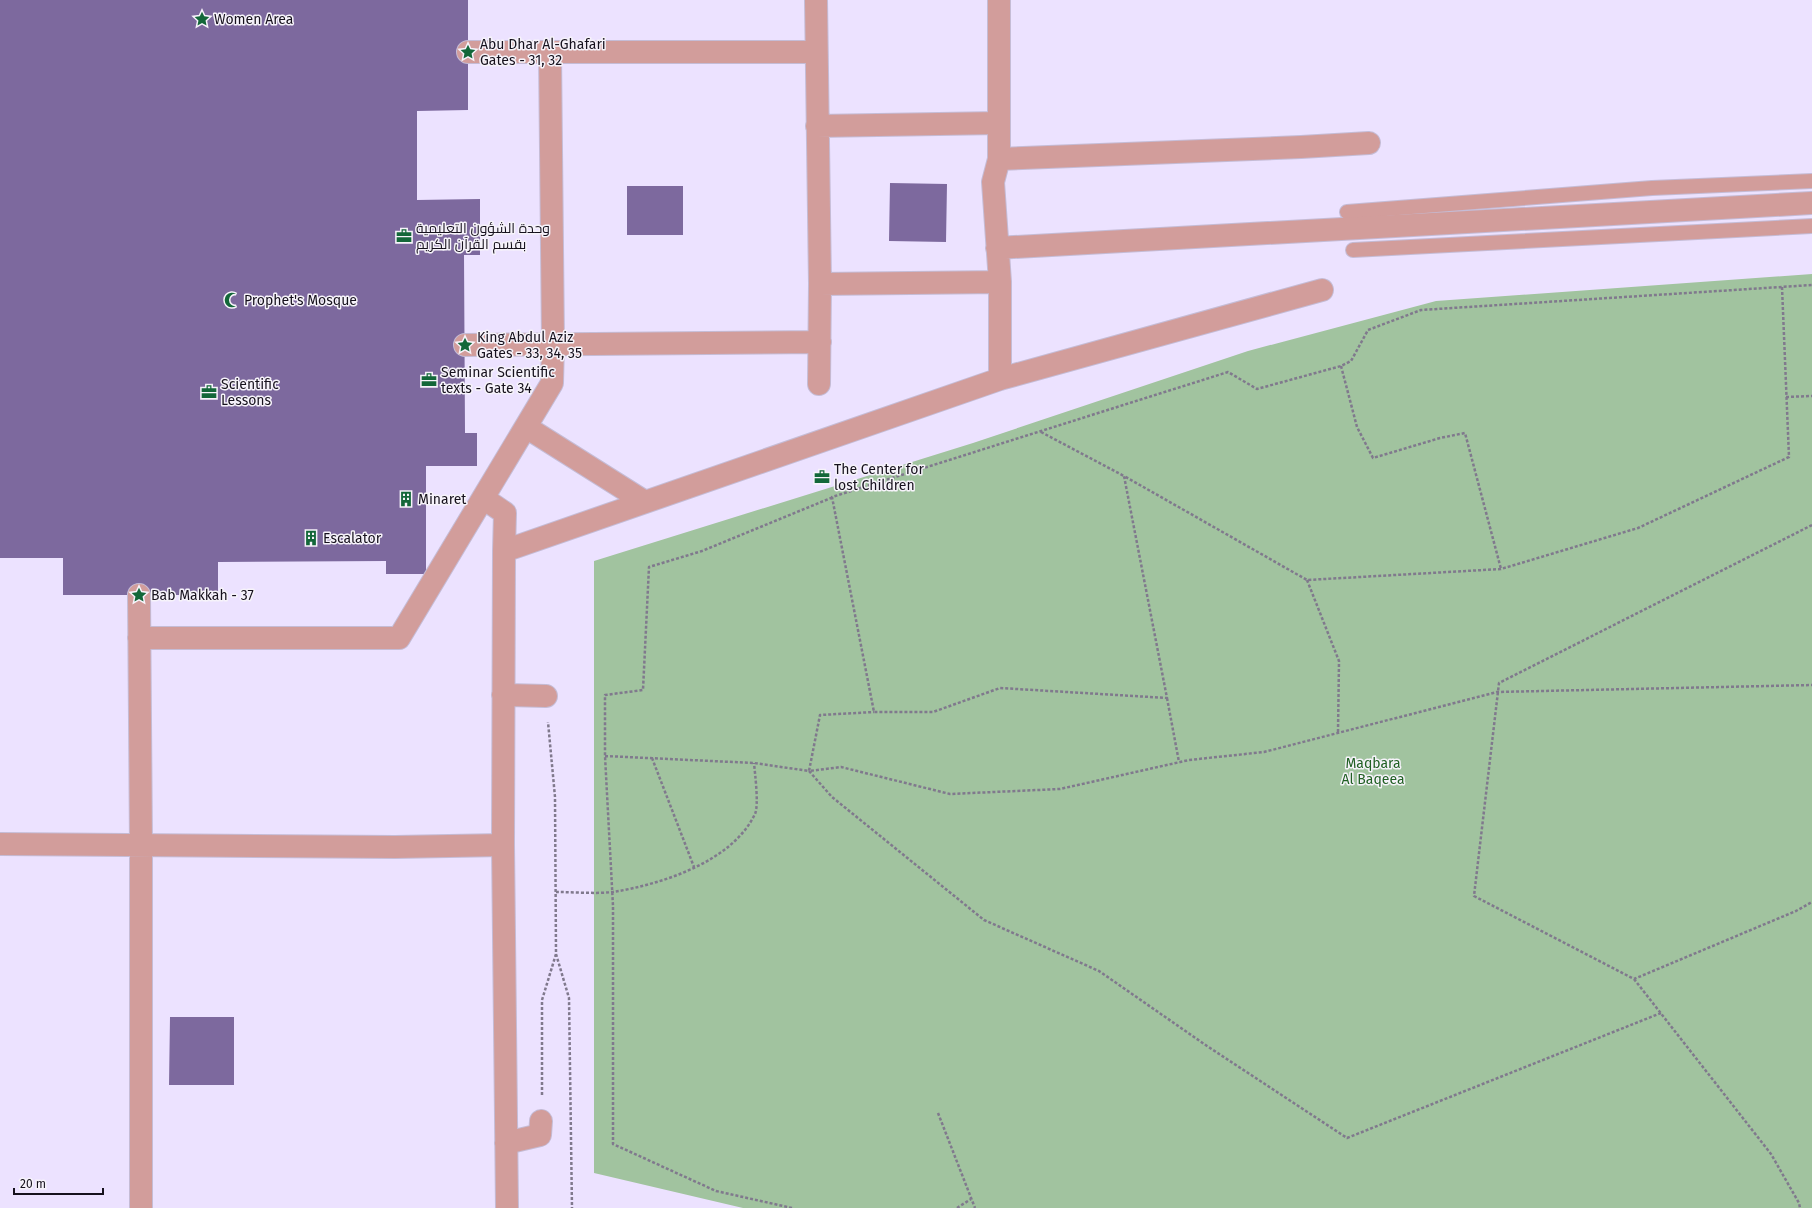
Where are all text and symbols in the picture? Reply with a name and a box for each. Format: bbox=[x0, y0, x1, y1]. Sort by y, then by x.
place icon: Women Area bbox=[193, 10, 211, 28]
place label: Women Area bbox=[214, 11, 293, 28]
place label: Abu Dhar Al-Ghafari Gates - 31, 32 bbox=[480, 36, 606, 69]
place icon: Abu Dhar Al-Ghafari Gates - 31, 32 bbox=[459, 43, 477, 61]
place label: وحدة الشؤون التعليمية بقسم القرآن الكريم bbox=[416, 220, 550, 254]
office icon: وحدة الشؤون التعليمية بقسم القرآن الكريم bbox=[395, 227, 413, 245]
mosque icon: Prophet's Mosque bbox=[223, 291, 241, 309]
place label: Prophet's Mosque bbox=[244, 292, 357, 309]
place label: King Abdul Aziz Gates - 33, 34, 35 bbox=[477, 329, 582, 362]
place icon: King Abdul Aziz Gates - 33, 34, 35 bbox=[456, 336, 474, 354]
place label: Seminar Scientific texts - Gate 34 bbox=[441, 364, 555, 397]
office icon: Seminar Scientific texts - Gate 34 bbox=[420, 371, 438, 389]
place label: Scientific Lessons bbox=[221, 376, 279, 409]
office icon: Scientific Lessons bbox=[200, 383, 218, 401]
place label: The Center for lost Children bbox=[834, 461, 924, 494]
office icon: The Center for lost Children bbox=[813, 468, 831, 486]
building icon: Minaret bbox=[397, 490, 415, 508]
place label: Minaret bbox=[418, 491, 467, 508]
building icon: Escalator bbox=[302, 529, 320, 547]
place label: Escalator bbox=[323, 530, 382, 547]
place icon: Bab Makkah - 37 bbox=[130, 586, 148, 604]
place label: Bab Makkah - 37 bbox=[151, 587, 254, 604]
park label: Maqbara Al Baqeea bbox=[1341, 755, 1405, 788]
scale bar bbox=[14, 1170, 103, 1196]
text: 20 m bbox=[20, 1177, 46, 1191]

